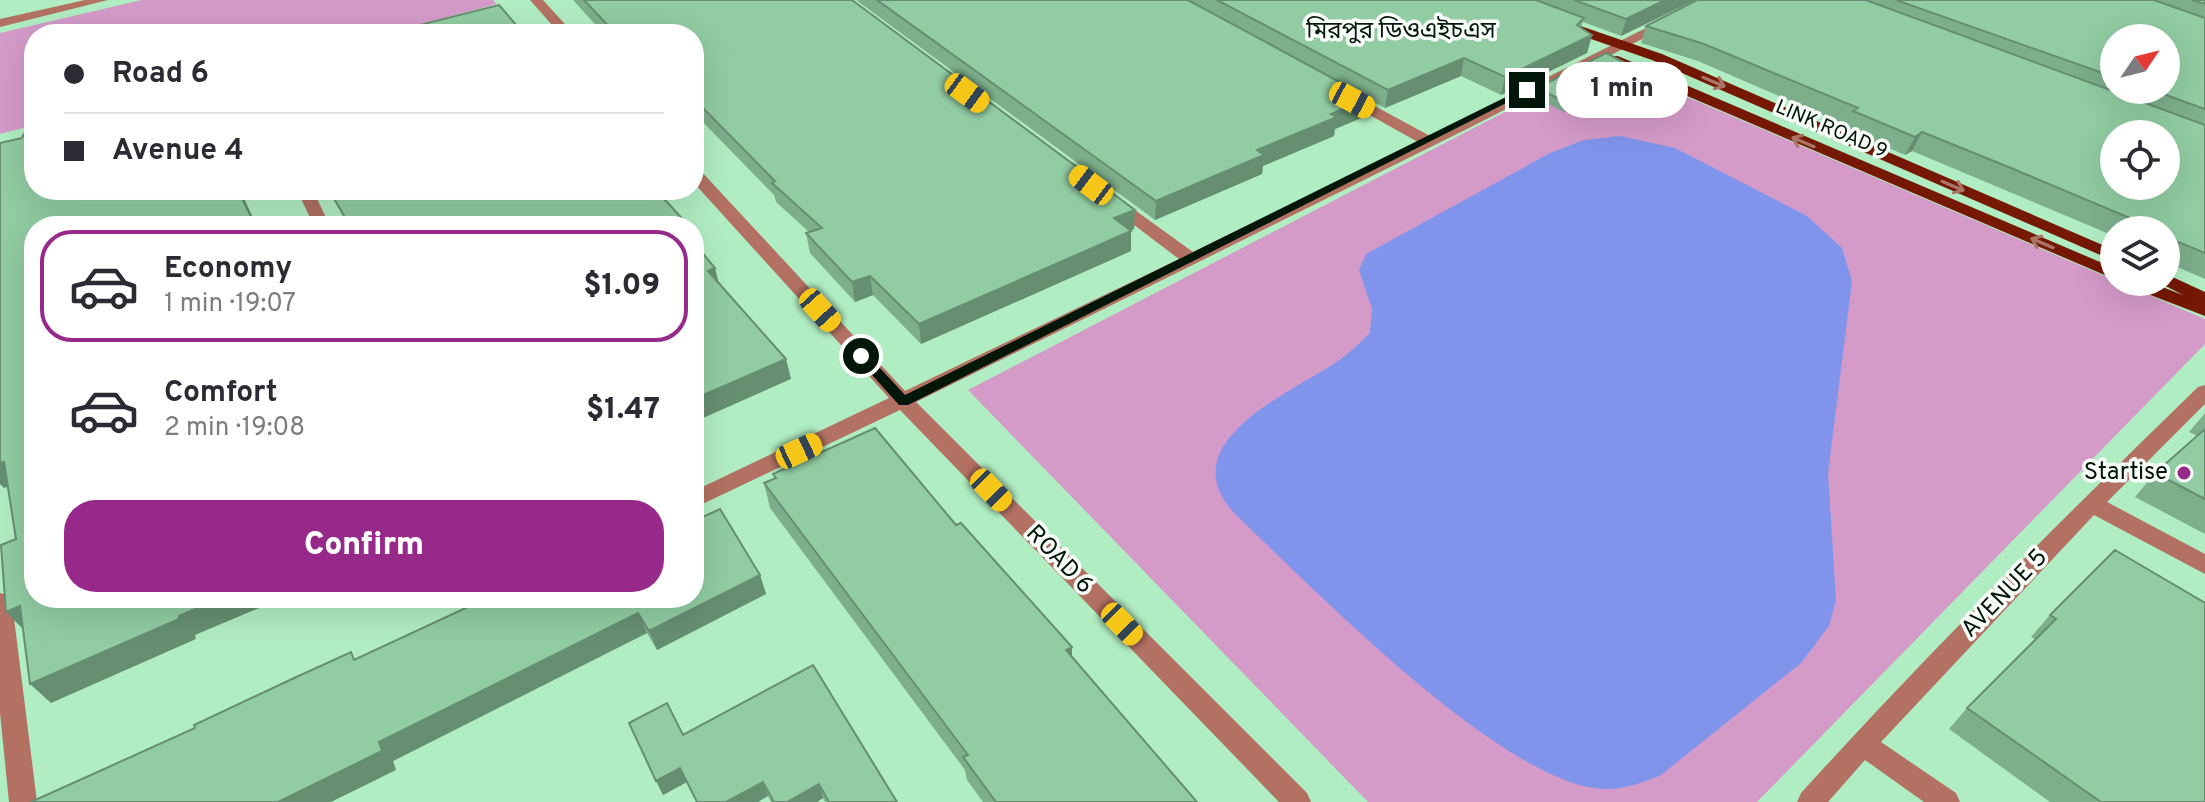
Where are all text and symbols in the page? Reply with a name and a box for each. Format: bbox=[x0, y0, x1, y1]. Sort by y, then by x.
district label: মিরপুর ডিওএইচএস bbox=[1305, 16, 1497, 47]
north arrow bbox=[2100, 24, 2180, 104]
map controls bbox=[2100, 24, 2180, 296]
text: Road 6 bbox=[112, 56, 209, 93]
callout: 1 min bbox=[1555, 62, 1687, 118]
car bbox=[941, 69, 993, 117]
route end bbox=[1509, 72, 1545, 108]
text: 1 min bbox=[1590, 73, 1654, 106]
one-way arrow bbox=[1702, 76, 1726, 91]
car bbox=[1325, 78, 1379, 122]
street label: LINK ROAD 9 bbox=[1771, 95, 1891, 165]
button: locate bbox=[2100, 120, 2180, 200]
text: Avenue 4 bbox=[112, 133, 244, 170]
one-way arrow bbox=[1791, 133, 1816, 148]
car bbox=[1065, 161, 1117, 209]
one-way arrow bbox=[1940, 179, 1965, 194]
button: layers bbox=[2100, 216, 2180, 296]
one-way arrow bbox=[2030, 235, 2055, 250]
icon: car bbox=[68, 250, 140, 322]
text: Economy bbox=[164, 251, 292, 288]
text: $1.09 bbox=[583, 268, 660, 305]
car bbox=[795, 284, 845, 336]
text: 1 min · 19:07 bbox=[164, 288, 296, 321]
route start bbox=[843, 338, 879, 374]
icon: car bbox=[68, 374, 140, 446]
text: Comfort bbox=[164, 375, 277, 412]
text: $1.47 bbox=[586, 392, 660, 429]
text: 2 min · 19:08 bbox=[164, 412, 305, 445]
car bbox=[772, 430, 826, 472]
place label: Startise bbox=[2084, 458, 2168, 488]
car bbox=[966, 464, 1016, 516]
marker: Startise bbox=[2175, 464, 2193, 482]
button: Confirm bbox=[64, 500, 664, 592]
street label: ROAD 6 bbox=[1019, 519, 1099, 601]
street label: AVENUE 5 bbox=[1955, 543, 2055, 645]
car bbox=[1097, 598, 1147, 650]

